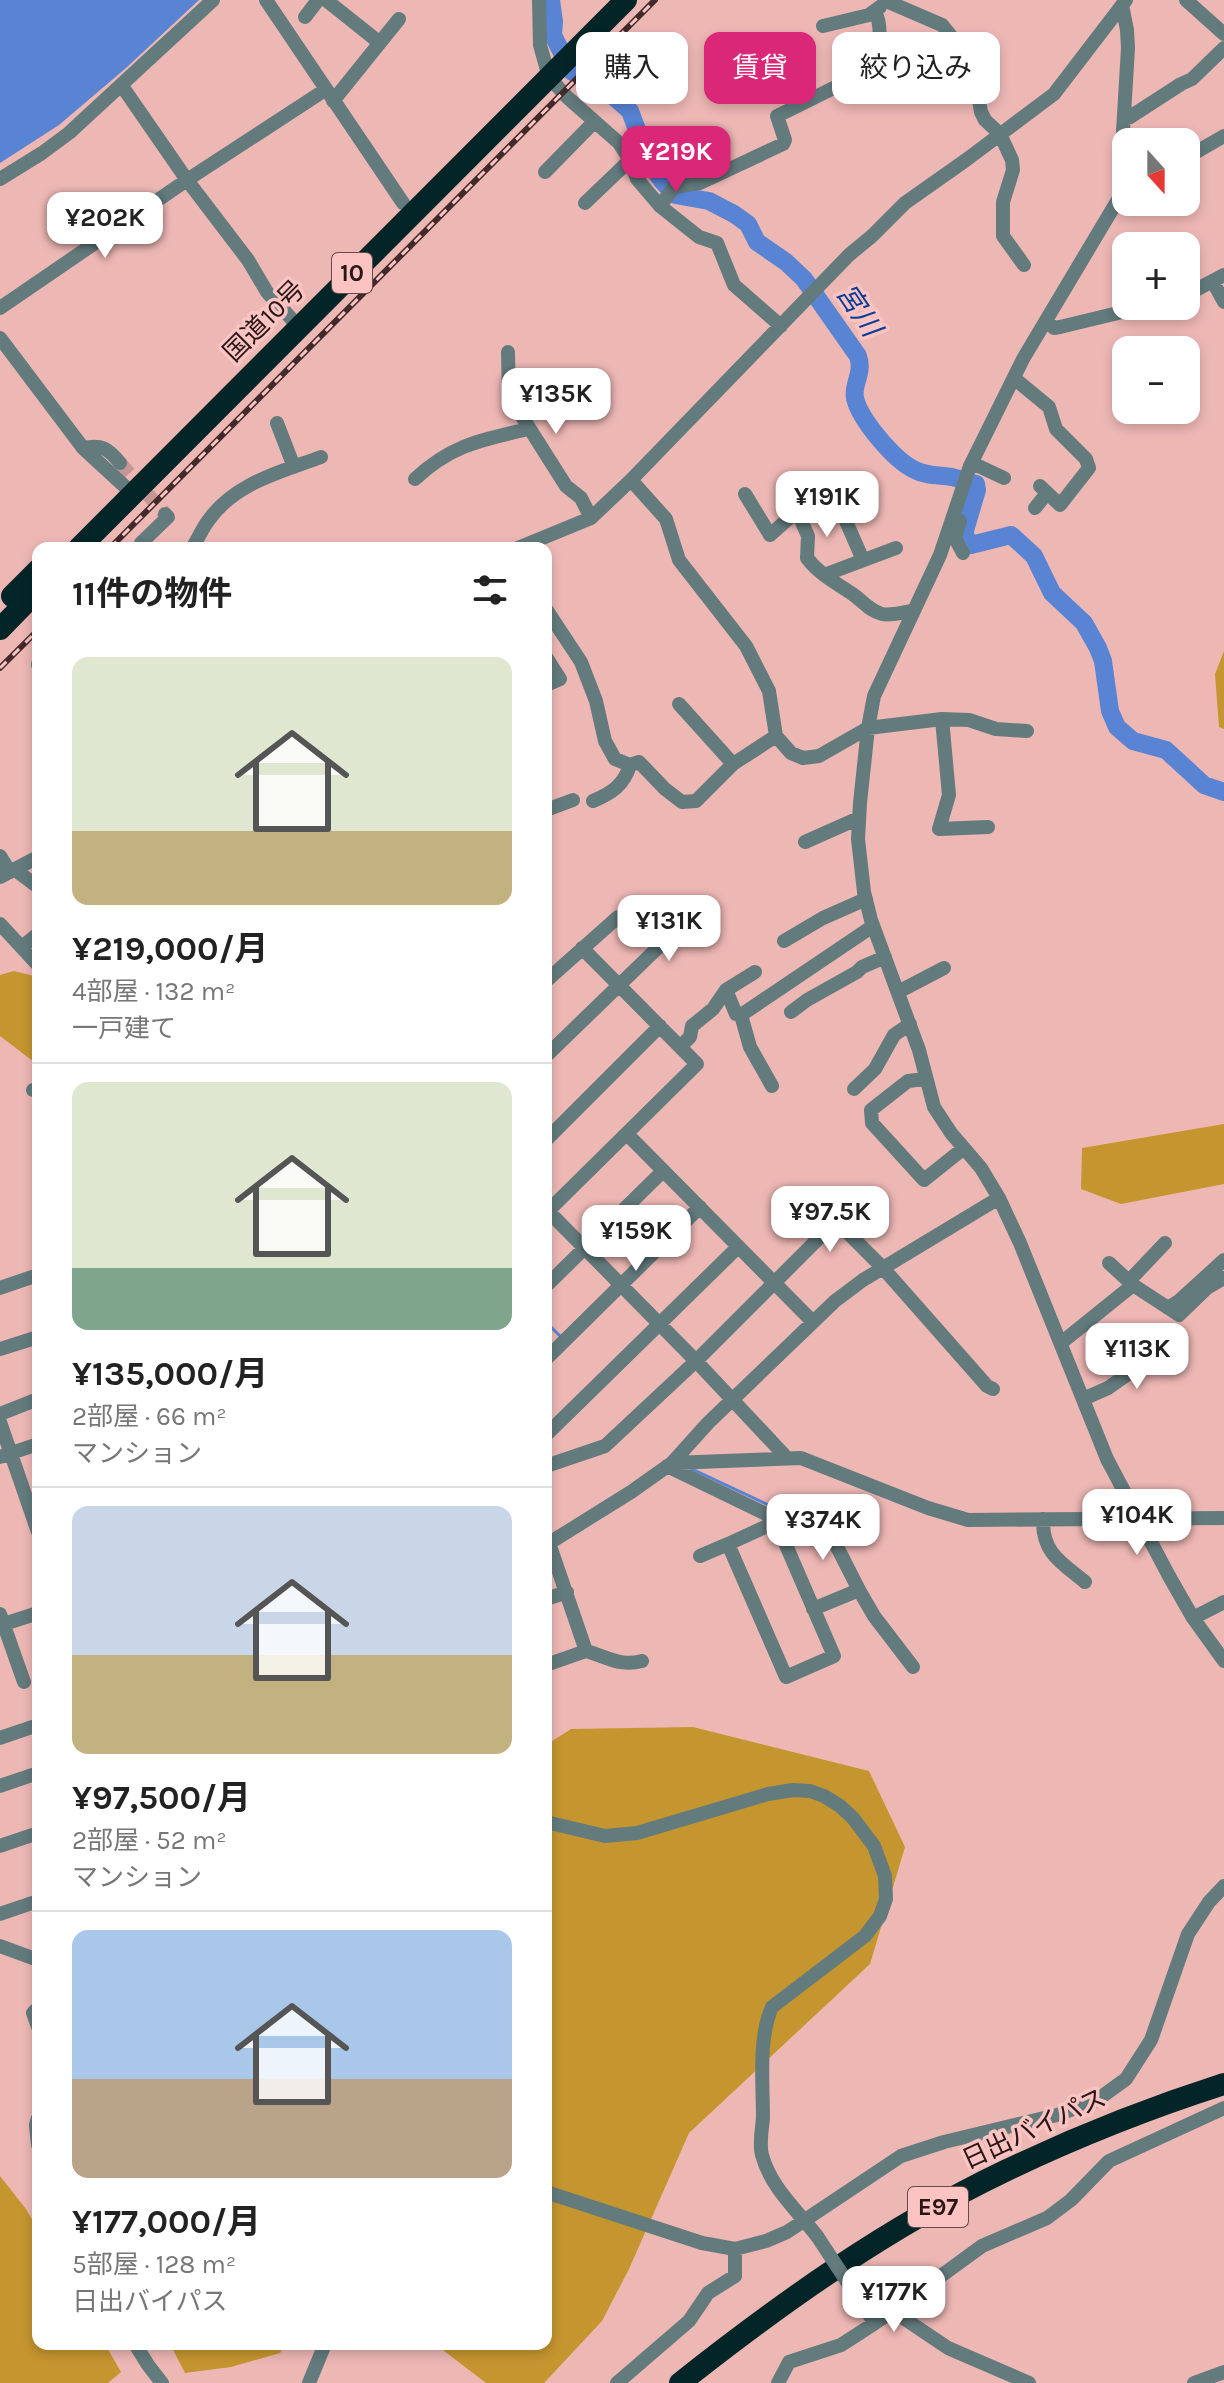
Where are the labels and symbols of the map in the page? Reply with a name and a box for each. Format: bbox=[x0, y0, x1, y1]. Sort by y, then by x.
pin: ¥219K bbox=[620, 126, 732, 194]
north arrow bbox=[1112, 128, 1200, 216]
pin: ¥202K bbox=[49, 192, 161, 260]
road number: 10 bbox=[332, 253, 372, 293]
street label: 国道10号 bbox=[217, 274, 311, 368]
water label: 宮川 bbox=[830, 278, 890, 345]
pin: ¥135K bbox=[500, 368, 612, 436]
pin: ¥191K bbox=[771, 471, 883, 539]
pin: ¥131K bbox=[613, 895, 725, 963]
pin: ¥97.5K bbox=[765, 1186, 895, 1254]
pin: ¥159K bbox=[580, 1205, 692, 1273]
pin: ¥113K bbox=[1081, 1323, 1193, 1391]
pin: ¥104K bbox=[1081, 1489, 1193, 1557]
pin: ¥374K bbox=[767, 1494, 879, 1562]
street label: 日出バイパス bbox=[957, 2082, 1111, 2176]
road number: E97 bbox=[908, 2187, 968, 2227]
pin: ¥177K bbox=[838, 2266, 950, 2334]

